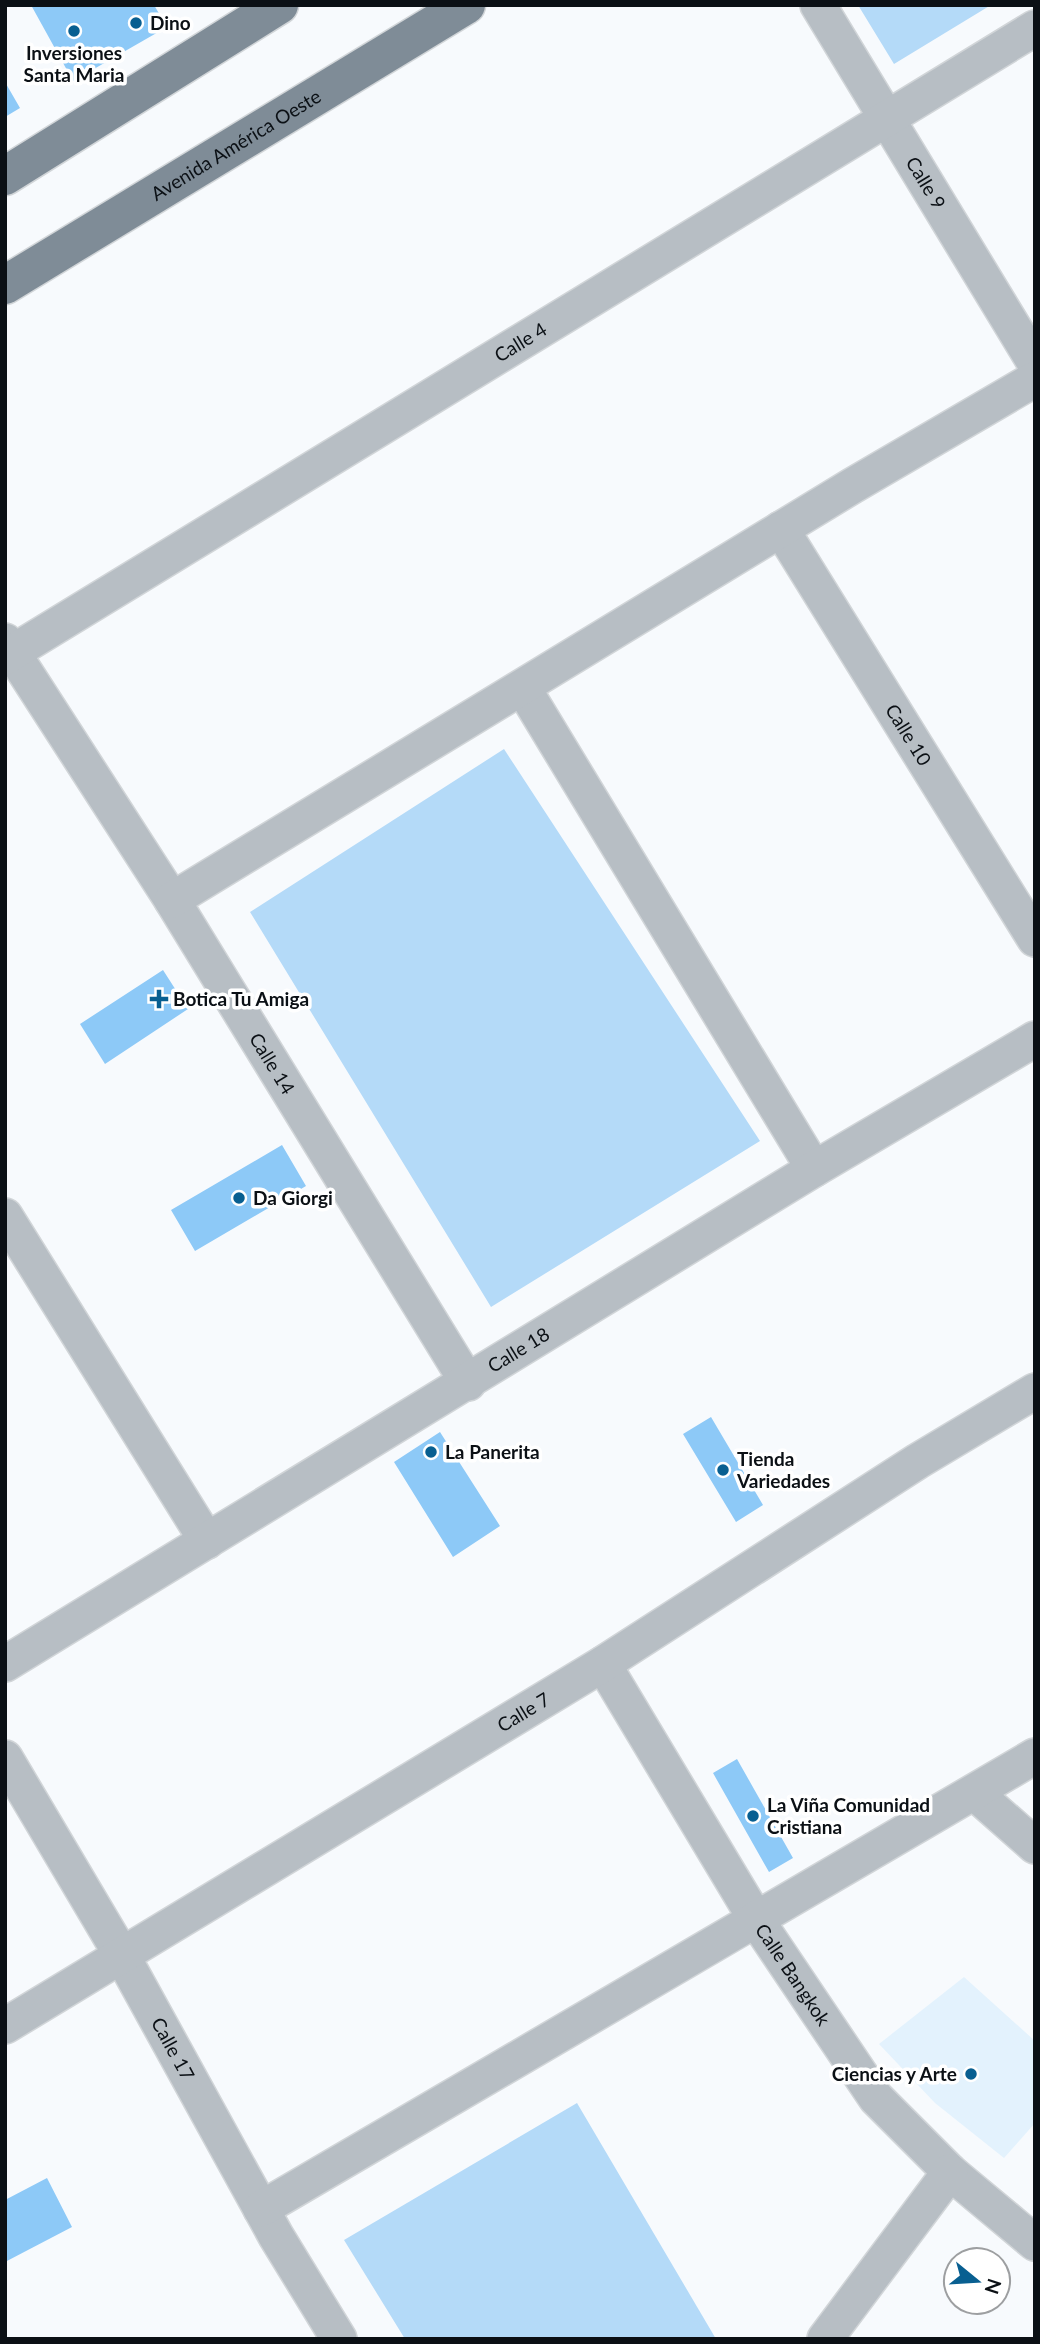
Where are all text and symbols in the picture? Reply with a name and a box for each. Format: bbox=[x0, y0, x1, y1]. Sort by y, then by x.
place label: Dino bbox=[150, 11, 191, 34]
marker: Dino bbox=[128, 15, 144, 31]
marker: Inversiones Santa Maria bbox=[66, 23, 82, 39]
place label: Inversiones Santa Maria bbox=[24, 41, 124, 86]
street label: Avenida América Oeste bbox=[146, 84, 325, 205]
street label: Calle 9 bbox=[902, 152, 951, 213]
street label: Calle 4 bbox=[490, 317, 551, 366]
street label: Calle 10 bbox=[881, 699, 937, 769]
place label: Botica Tu Amiga bbox=[173, 987, 309, 1010]
marker: Botica Tu Amiga bbox=[151, 991, 167, 1007]
street label: Calle 14 bbox=[245, 1028, 300, 1098]
place label: Da Giorgi bbox=[253, 1186, 333, 1209]
marker: Da Giorgi bbox=[231, 1190, 247, 1206]
street label: Calle 18 bbox=[483, 1322, 553, 1377]
place label: La Panerita bbox=[445, 1440, 540, 1463]
marker: La Panerita bbox=[423, 1444, 439, 1460]
place label: Tienda Variedades bbox=[736, 1447, 830, 1492]
marker: Tienda Variedades bbox=[715, 1462, 731, 1478]
street label: Calle 7 bbox=[493, 1687, 554, 1736]
place label: La Viña Comunidad Cristiana bbox=[767, 1793, 930, 1838]
marker: La Viña Comunidad Cristiana bbox=[745, 1808, 761, 1824]
street label: Calle Bangkok bbox=[751, 1919, 836, 2030]
street label: Calle 17 bbox=[147, 2013, 200, 2084]
place label: Ciencias y Arte bbox=[832, 2062, 957, 2085]
marker: Ciencias y Arte bbox=[963, 2066, 979, 2082]
north arrow bbox=[942, 2246, 1012, 2316]
text: N bbox=[980, 2276, 1007, 2297]

